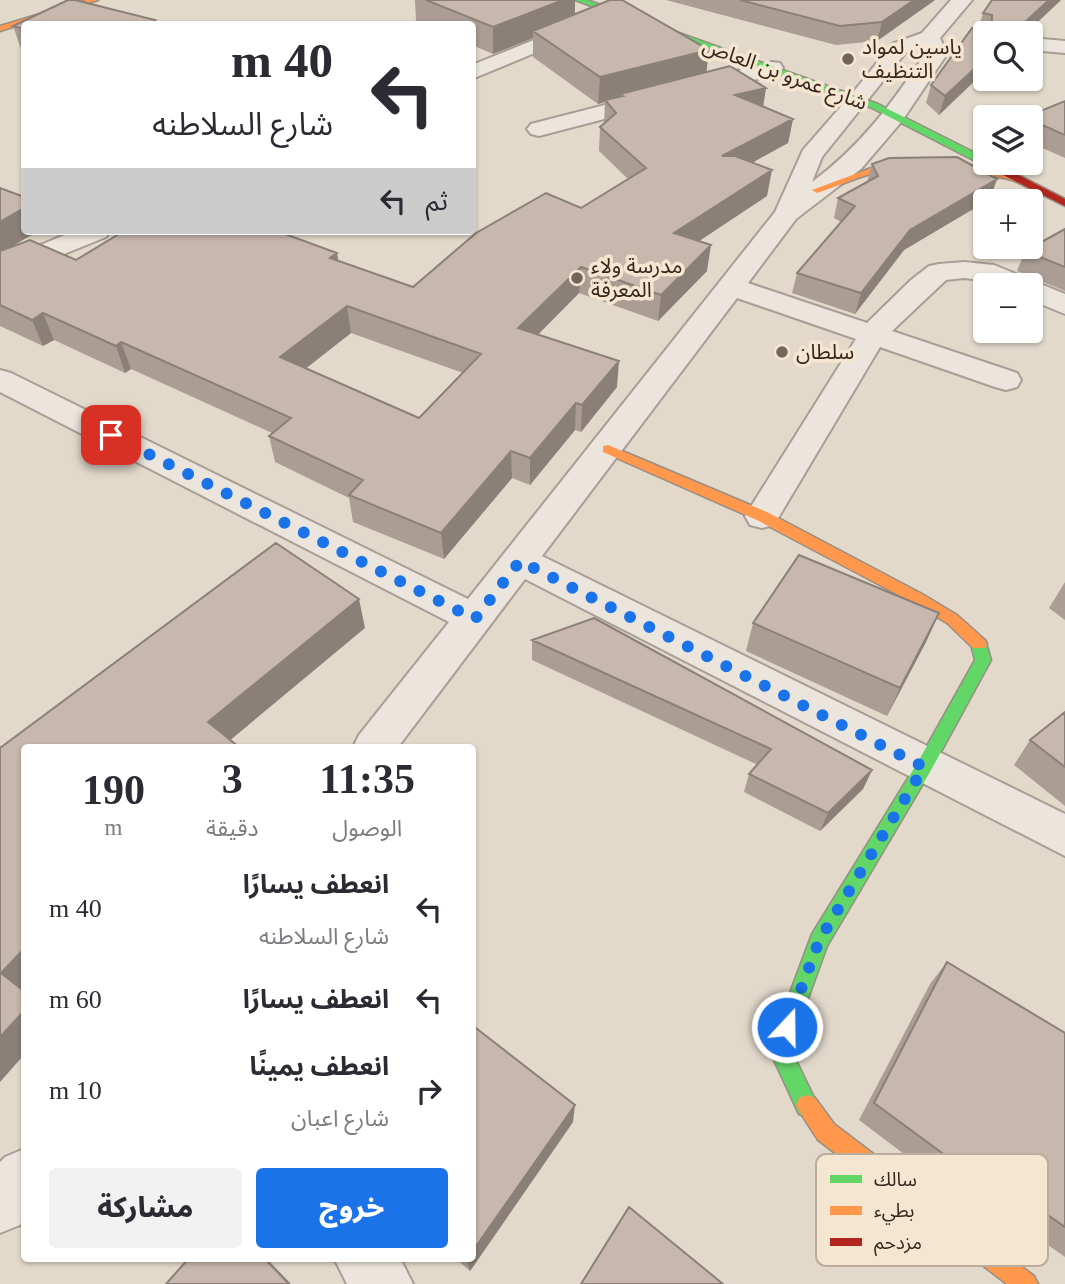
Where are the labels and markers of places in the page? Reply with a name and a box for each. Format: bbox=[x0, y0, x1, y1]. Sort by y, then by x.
place label: ياسين لمواد التنظيف bbox=[862, 35, 962, 83]
marker: ياسين لمواد التنظيف bbox=[840, 51, 856, 67]
place label: مدرسة ولاء المعرفة bbox=[591, 254, 682, 302]
marker: مدرسة ولاء المعرفة bbox=[569, 270, 585, 286]
place label: سلطان bbox=[796, 340, 854, 364]
marker: سلطان bbox=[774, 344, 790, 360]
pin bbox=[81, 405, 141, 465]

